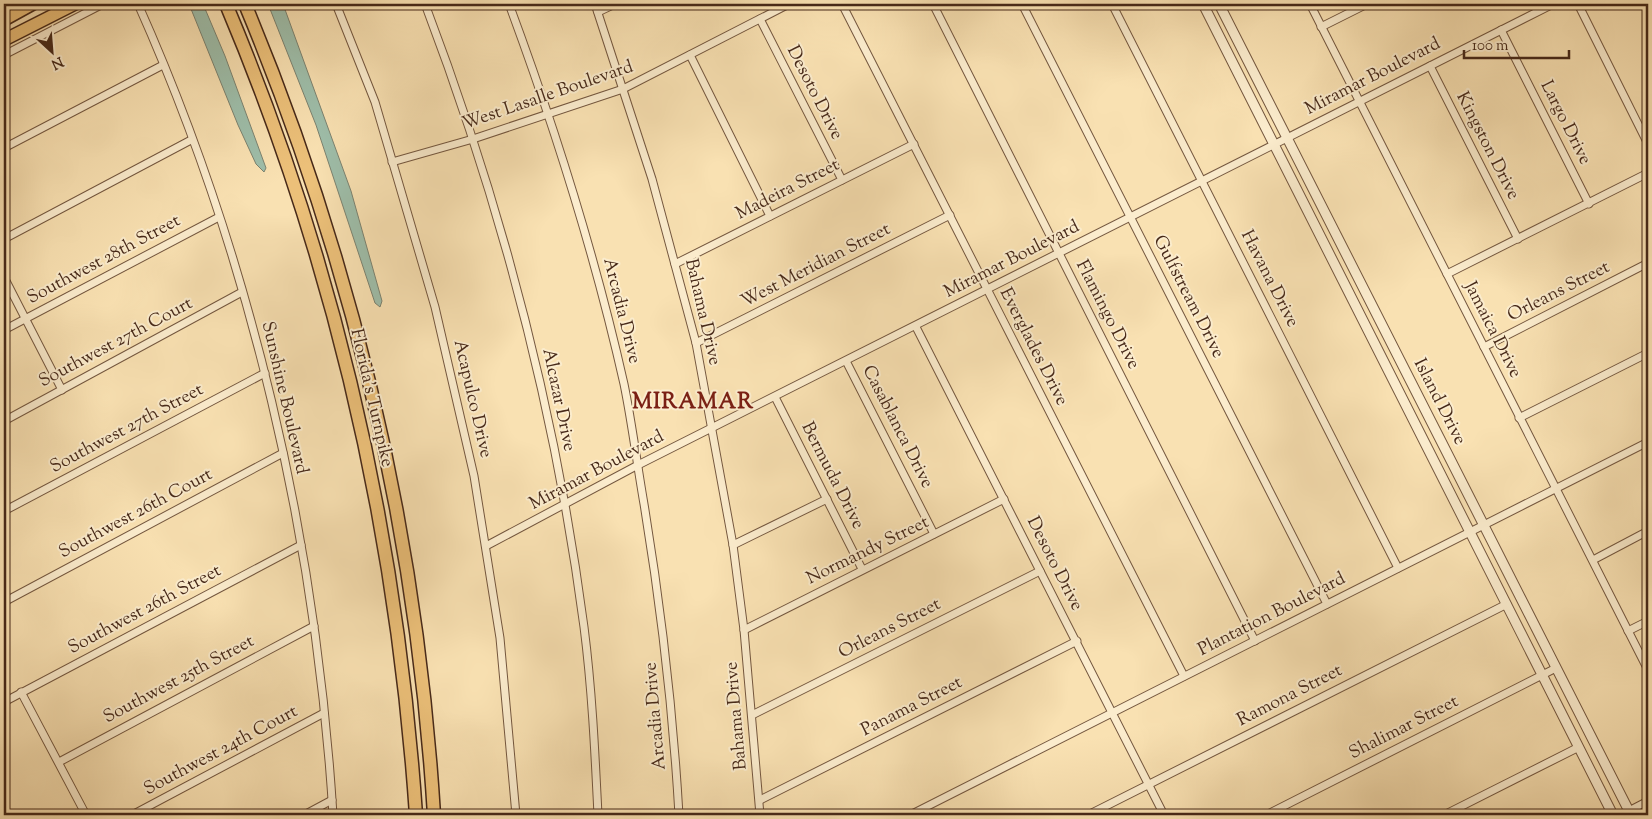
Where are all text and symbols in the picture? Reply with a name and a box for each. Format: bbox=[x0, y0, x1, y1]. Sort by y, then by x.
north arrow bbox=[28, 28, 78, 78]
scale bar bbox=[1464, 28, 1570, 60]
street label: Miramar Boulevard bbox=[1301, 32, 1445, 122]
text: 100 m bbox=[1472, 36, 1509, 57]
street label: Desoto Drive bbox=[779, 41, 849, 145]
text: N bbox=[47, 50, 66, 73]
street label: West Lasalle Boulevard bbox=[459, 55, 637, 137]
street label: Largo Drive bbox=[1533, 76, 1597, 170]
street label: Kingston Drive bbox=[1449, 87, 1525, 205]
street label: Madeira Street bbox=[732, 153, 844, 227]
street label: Southwest 28th Street bbox=[23, 209, 185, 311]
street label: Miramar Boulevard bbox=[940, 215, 1084, 305]
street label: West Meridian Street bbox=[737, 217, 895, 315]
street label: Havana Drive bbox=[1233, 226, 1305, 332]
street label: Gulfstream Drive bbox=[1146, 231, 1230, 363]
street label: Arcadia Drive bbox=[595, 255, 647, 367]
street label: Orleans Street bbox=[1503, 255, 1615, 329]
street label: Bahama Drive bbox=[677, 256, 727, 368]
street label: Flamingo Drive bbox=[1068, 256, 1146, 374]
street label: Jamaica Drive bbox=[1456, 276, 1527, 383]
street label: Everglades Drive bbox=[992, 283, 1074, 411]
street label: Southwest 27th Court bbox=[34, 291, 198, 395]
street label: Sunshine Boulevard bbox=[254, 319, 314, 477]
street label: Florida's Turnpike bbox=[342, 326, 400, 470]
street label: Acapulco Drive bbox=[446, 337, 498, 461]
street label: Alcazar Drive bbox=[534, 346, 582, 454]
street label: Island Drive bbox=[1406, 354, 1472, 450]
street label: Casablanca Drive bbox=[855, 361, 939, 493]
street label: Southwest 27th Street bbox=[46, 378, 208, 480]
district label: MIRAMAR bbox=[632, 387, 754, 419]
street label: Bermuda Drive bbox=[794, 418, 870, 534]
street label: Miramar Boulevard bbox=[525, 425, 669, 517]
street label: Southwest 26th Court bbox=[54, 462, 218, 566]
street label: Normandy Street bbox=[802, 510, 934, 592]
street label: Desoto Drive bbox=[1019, 512, 1089, 616]
street label: Southwest 26th Street bbox=[64, 559, 226, 661]
street label: Plantation Boulevard bbox=[1194, 567, 1350, 663]
street label: Orleans Street bbox=[834, 592, 946, 666]
street label: Southwest 25th Street bbox=[99, 629, 259, 731]
street label: Ramona Street bbox=[1233, 658, 1347, 734]
street label: Arcadia Drive bbox=[638, 661, 674, 771]
street label: Bahama Drive bbox=[719, 661, 755, 771]
street label: Panama Street bbox=[857, 670, 967, 744]
street label: Shalimar Street bbox=[1345, 689, 1463, 767]
street label: Southwest 24th Court bbox=[139, 699, 303, 803]

